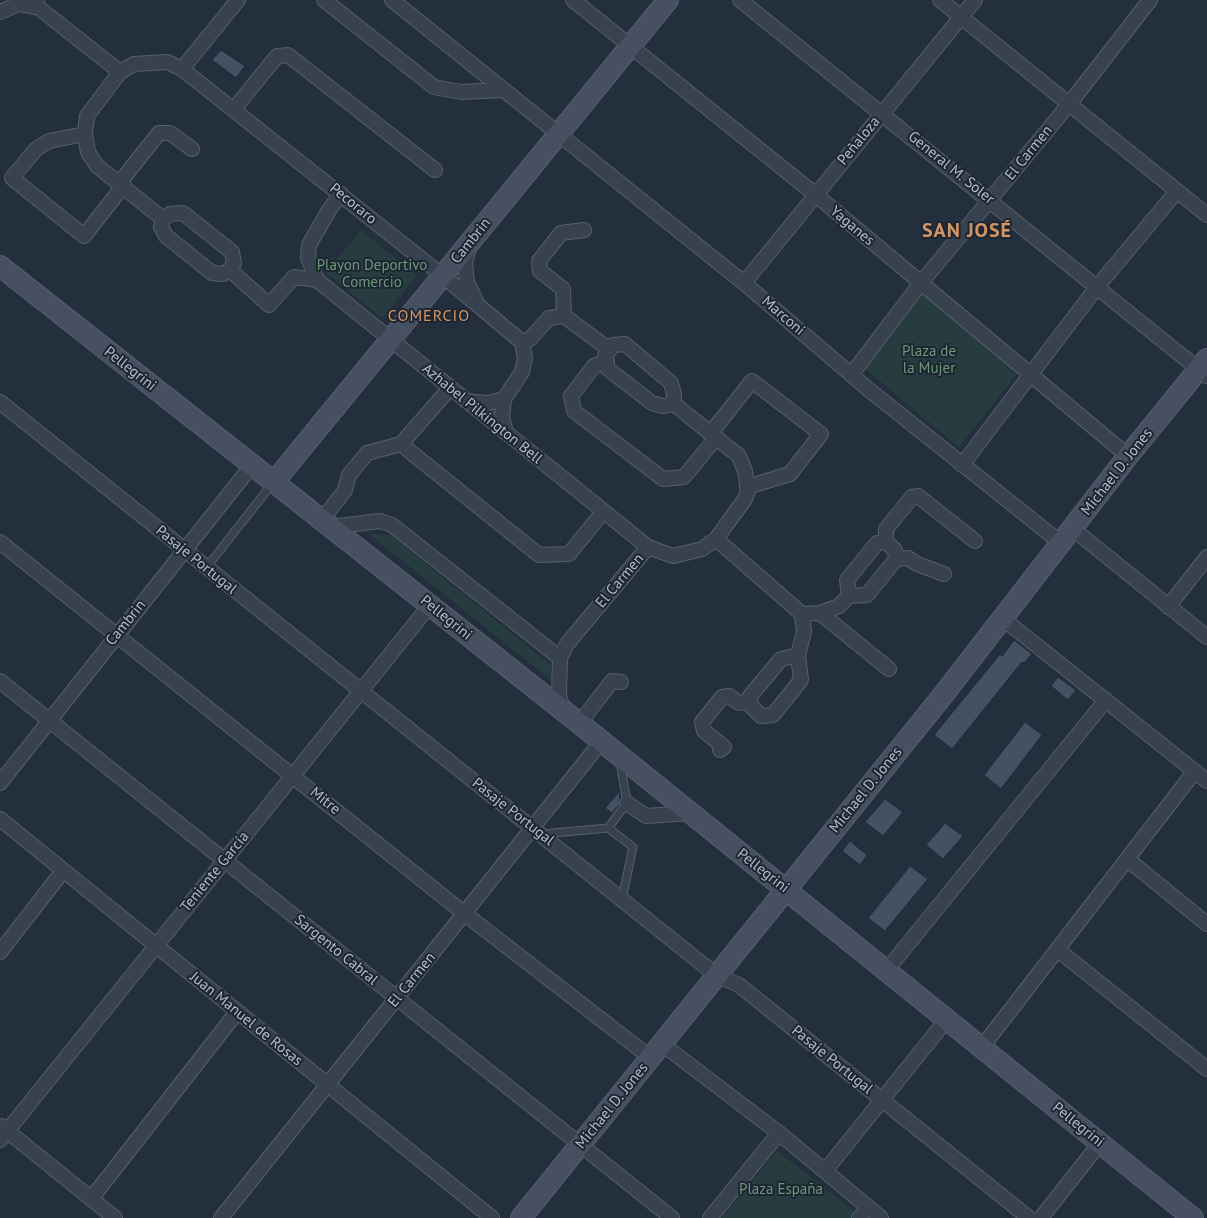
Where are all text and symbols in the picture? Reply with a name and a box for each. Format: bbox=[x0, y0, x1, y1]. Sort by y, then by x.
street label: Peñaloza bbox=[834, 113, 884, 169]
street label: El Carmen bbox=[1001, 122, 1057, 184]
street label: General M. Soler bbox=[904, 128, 998, 208]
street label: Pecoraro bbox=[326, 180, 380, 228]
street label: Yaganes bbox=[826, 202, 878, 250]
street label: Cambrin bbox=[447, 215, 495, 267]
district label: SAN JOSÉ bbox=[921, 219, 1013, 243]
park label: Playon Deportivo Comercio bbox=[317, 257, 427, 292]
street label: Marconi bbox=[758, 292, 808, 340]
district label: COMERCIO bbox=[387, 306, 471, 326]
street label: Pellegrini bbox=[100, 343, 160, 395]
park label: Plaza de la Mujer bbox=[902, 343, 956, 378]
street label: Azhabel Pilkington Bell bbox=[418, 360, 546, 468]
street label: Michael D. Jones bbox=[1077, 425, 1157, 519]
street label: Pasaje Portugal bbox=[152, 522, 240, 598]
street label: El Carmen bbox=[592, 550, 648, 612]
street label: Pellegrini bbox=[417, 592, 475, 644]
street label: Cambrin bbox=[102, 597, 150, 649]
street label: Michael D. Jones bbox=[826, 743, 906, 837]
street label: Pasaje Portugal bbox=[468, 774, 558, 850]
street label: Mitre bbox=[306, 783, 344, 819]
street label: Teniente García bbox=[177, 828, 253, 916]
street label: Pellegrini bbox=[733, 845, 793, 897]
street label: Sargento Cabral bbox=[291, 911, 381, 989]
street label: El Carmen bbox=[384, 949, 440, 1011]
street label: Juan Manuel de Rosas bbox=[186, 968, 306, 1070]
street label: Pasaje Portugal bbox=[788, 1022, 876, 1098]
street label: Michael D. Jones bbox=[572, 1059, 652, 1153]
street label: Pellegrini bbox=[1049, 1099, 1107, 1151]
park label: Plaza España bbox=[739, 1181, 823, 1199]

